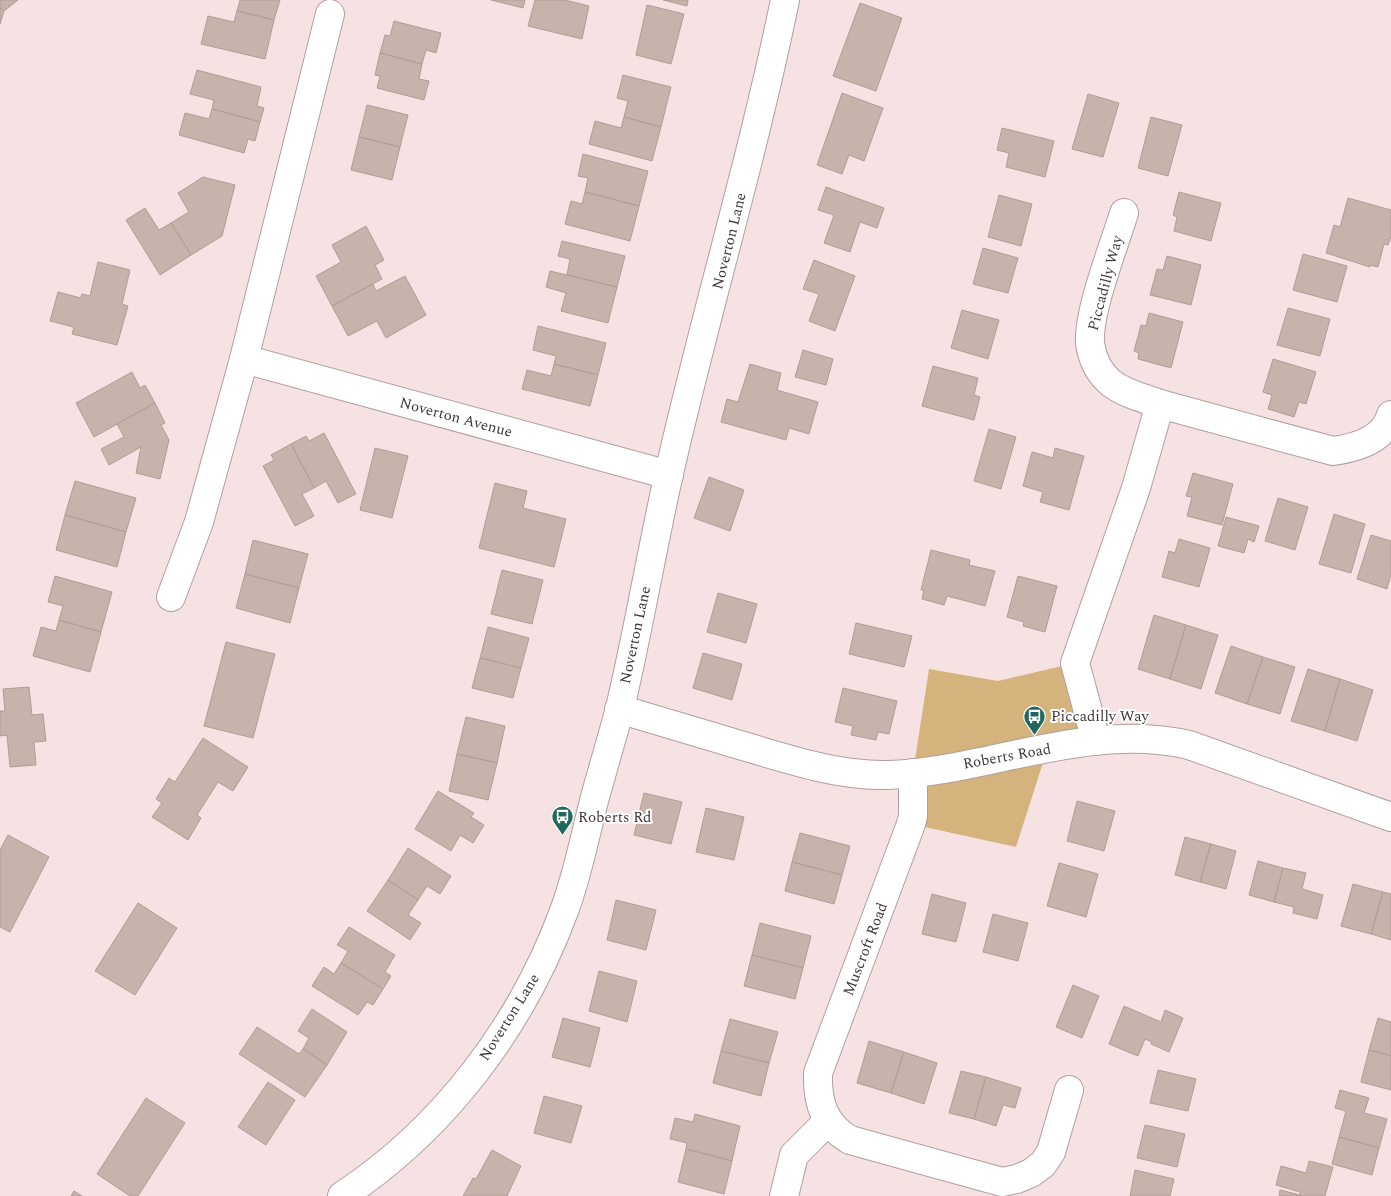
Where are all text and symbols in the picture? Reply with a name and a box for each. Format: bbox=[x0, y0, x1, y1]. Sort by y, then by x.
street label: Noverton Lane bbox=[706, 190, 753, 292]
street label: Piccadilly Way bbox=[1082, 232, 1129, 333]
street label: Noverton Avenue bbox=[397, 391, 515, 444]
street label: Noverton Lane bbox=[614, 584, 657, 686]
bus stop icon: Piccadilly Way bbox=[1023, 704, 1047, 735]
place label: Piccadilly Way bbox=[1051, 705, 1149, 728]
street label: Roberts Road bbox=[961, 737, 1053, 776]
bus stop icon: Roberts Rd bbox=[550, 805, 574, 836]
place label: Roberts Rd bbox=[578, 806, 651, 829]
street label: Muscroft Road bbox=[837, 899, 894, 999]
street label: Noverton Lane bbox=[473, 969, 545, 1065]

